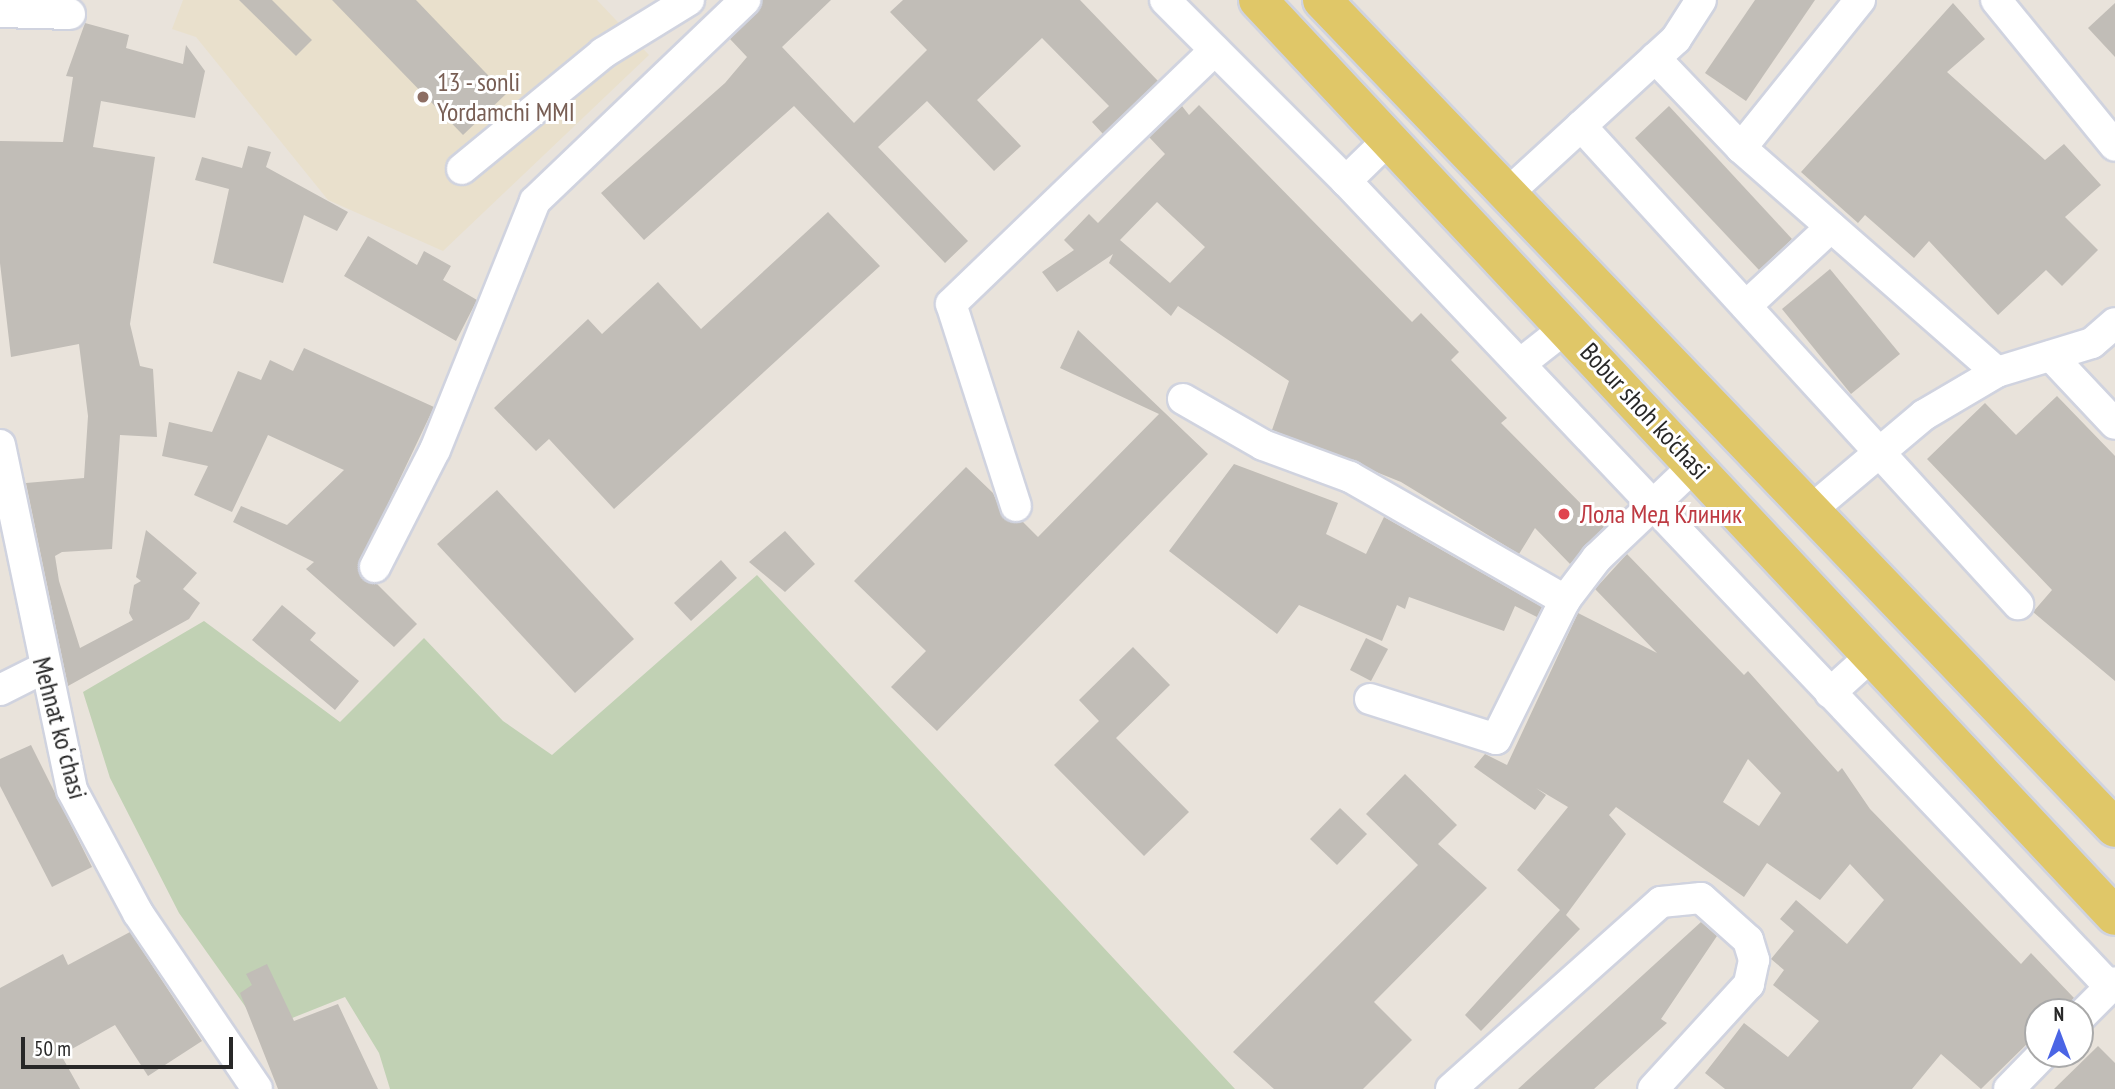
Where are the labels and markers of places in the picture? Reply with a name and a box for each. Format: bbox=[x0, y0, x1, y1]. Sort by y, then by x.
place label: 13 - sonli Yordamchi MMI bbox=[437, 66, 575, 128]
marker: 13 - sonli Yordamchi MMI bbox=[415, 89, 431, 105]
place label: Лола Мед Клиник bbox=[1580, 498, 1742, 530]
marker: Лола Мед Клиник bbox=[1554, 504, 1574, 524]

